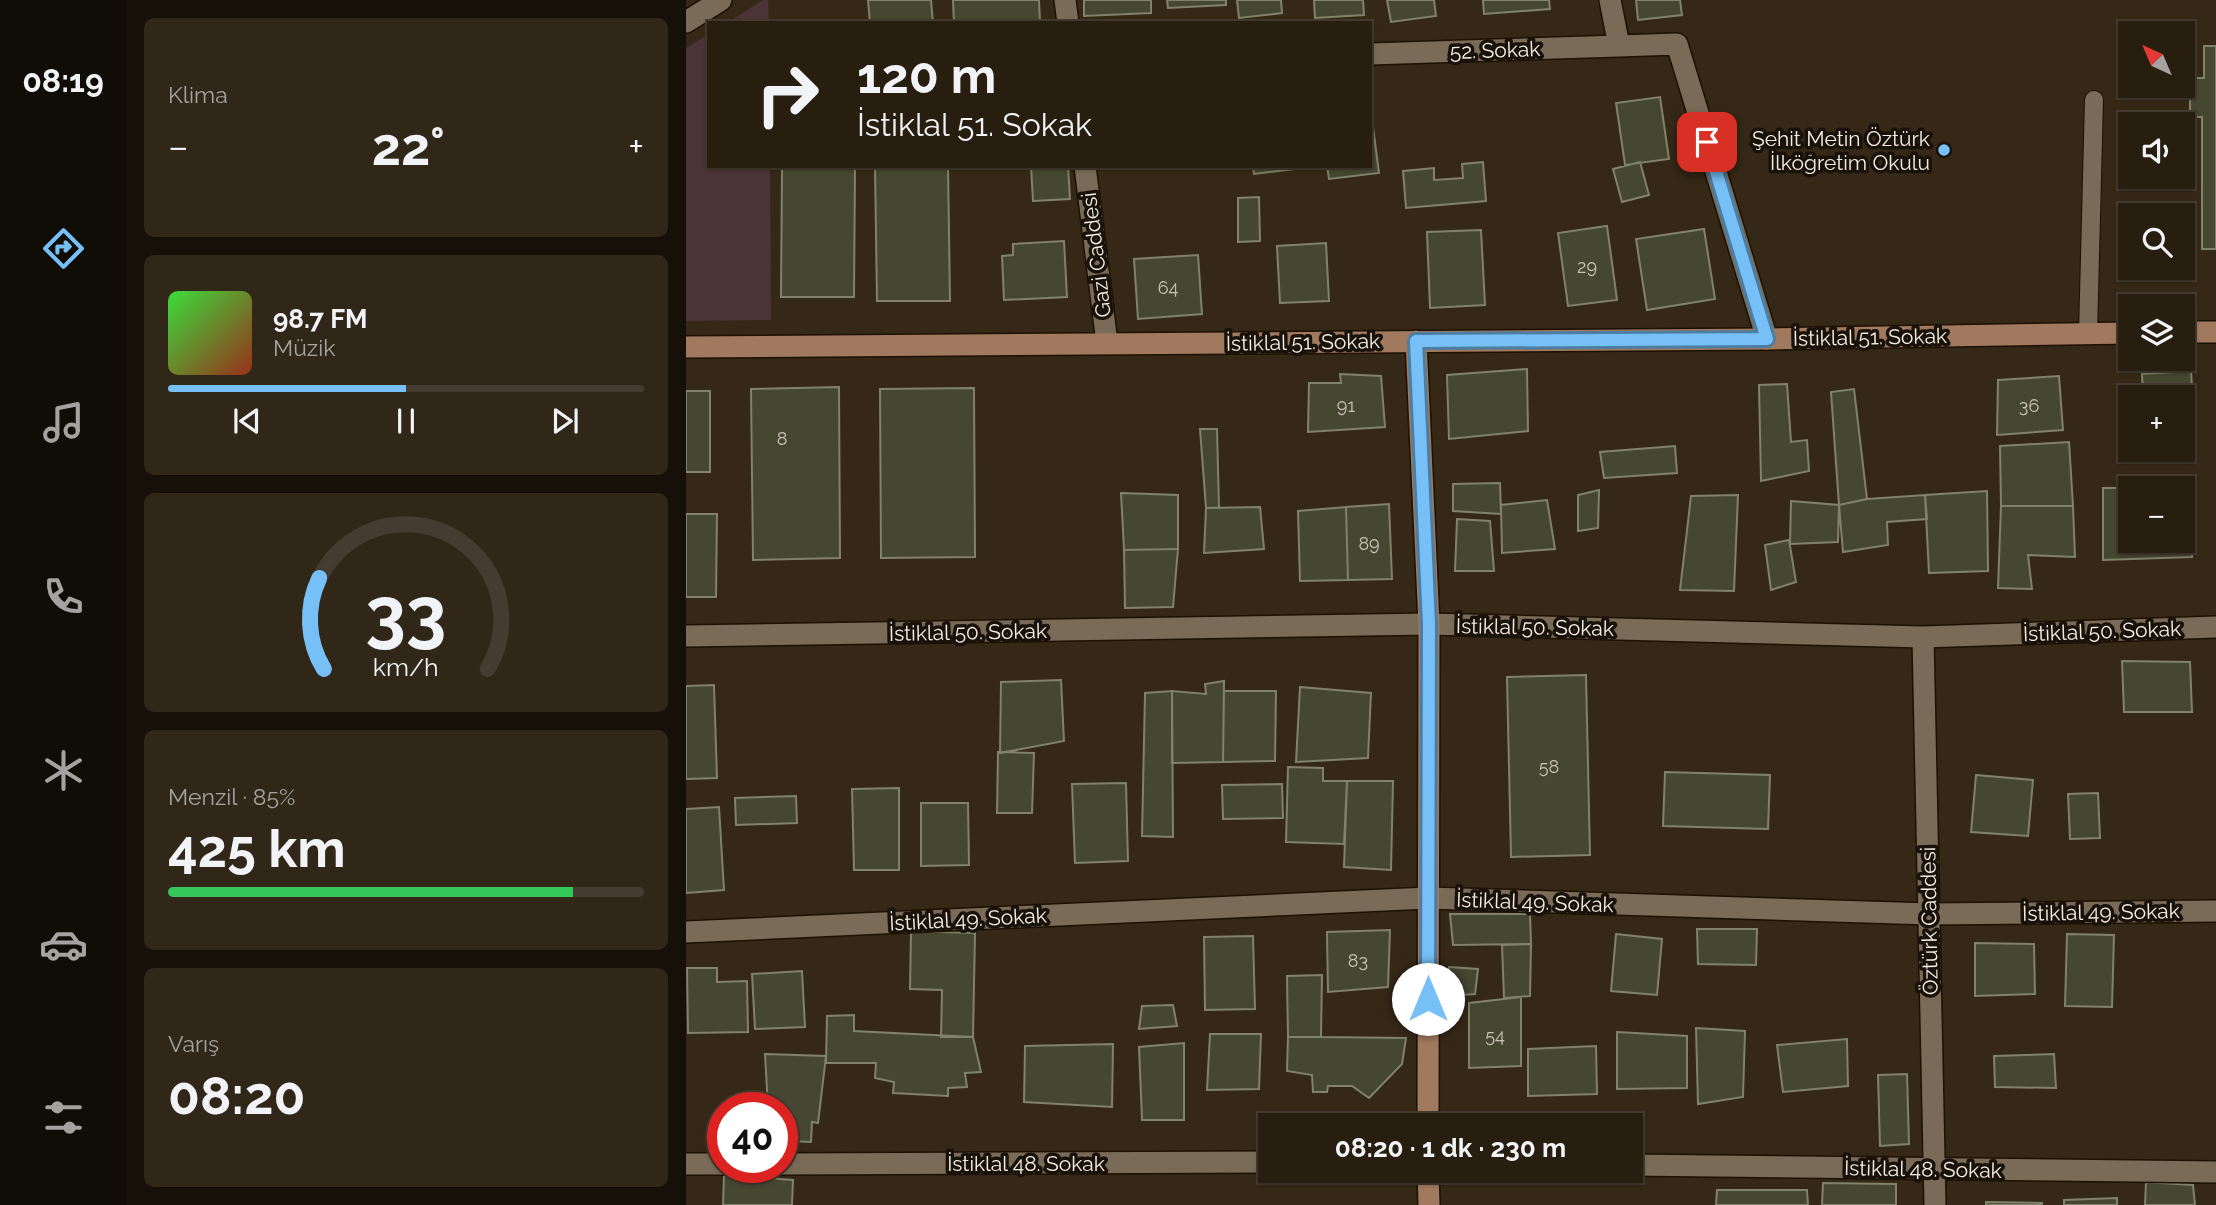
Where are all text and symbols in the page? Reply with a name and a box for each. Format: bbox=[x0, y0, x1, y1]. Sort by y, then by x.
north arrow bbox=[2118, 21, 2194, 98]
map controls bbox=[2118, 21, 2195, 553]
street label: 52. Sokak bbox=[1449, 36, 1541, 64]
text: 120 m bbox=[857, 47, 996, 104]
icon: right bbox=[742, 49, 833, 140]
text: 08:19 bbox=[22, 62, 104, 99]
text: Klima bbox=[168, 81, 228, 108]
text: İstiklal 51. Sokak bbox=[857, 106, 1092, 143]
pin bbox=[1677, 112, 1737, 172]
button: sound bbox=[2118, 112, 2195, 189]
text: 22° bbox=[372, 116, 445, 177]
icon: arrive bbox=[1688, 123, 1726, 161]
text: − bbox=[168, 124, 188, 169]
text: + bbox=[628, 124, 644, 169]
place label: Şehit Metin Öztürk İlköğretim Okulu bbox=[1752, 126, 1930, 175]
marker: Şehit Metin Öztürk İlköğretim Okulu bbox=[1936, 142, 1952, 158]
street label: Gazi Caddesi bbox=[1076, 191, 1116, 319]
button: search bbox=[2118, 203, 2195, 280]
icon: directions bbox=[39, 224, 88, 273]
house number: 29 bbox=[1577, 256, 1597, 277]
house number: 64 bbox=[1158, 277, 1179, 298]
button: layers bbox=[2118, 294, 2195, 371]
text: 98.7 FM bbox=[273, 304, 368, 334]
street label: İstiklal 51. Sokak bbox=[1793, 323, 1947, 351]
street label: İstiklal 51. Sokak bbox=[1226, 328, 1380, 356]
text: Müzik bbox=[273, 334, 335, 361]
button: + bbox=[2118, 385, 2195, 462]
house number: 91 bbox=[1337, 395, 1355, 416]
house number: 36 bbox=[2019, 395, 2039, 416]
icon: music bbox=[39, 398, 88, 447]
icon: previous bbox=[228, 402, 266, 440]
icon: pause bbox=[387, 402, 425, 440]
icon: next bbox=[546, 402, 584, 440]
house number: 8 bbox=[777, 428, 787, 449]
button: − bbox=[2118, 476, 2195, 553]
house number: 89 bbox=[1358, 533, 1380, 554]
text: 33 bbox=[365, 571, 447, 656]
icon: phone bbox=[39, 572, 88, 621]
street label: İstiklal 50. Sokak bbox=[1456, 613, 1614, 641]
street label: İstiklal 50. Sokak bbox=[2023, 616, 2181, 646]
street label: İstiklal 50. Sokak bbox=[889, 618, 1047, 646]
text: km/h bbox=[373, 651, 439, 681]
icon: climate bbox=[39, 746, 88, 795]
house number: 58 bbox=[1539, 756, 1559, 777]
text: Menzil · 85% bbox=[168, 783, 295, 810]
text: 425 km bbox=[168, 818, 346, 879]
street label: Öztürk Caddesi bbox=[1915, 847, 1943, 995]
street label: İstiklal 49. Sokak bbox=[1456, 887, 1614, 917]
street label: İstiklal 49. Sokak bbox=[2022, 898, 2180, 926]
street label: İstiklal 49. Sokak bbox=[889, 902, 1047, 936]
icon: car bbox=[39, 920, 88, 969]
house number: 83 bbox=[1348, 950, 1368, 971]
position arrow bbox=[1391, 962, 1465, 1036]
house number: 54 bbox=[1485, 1025, 1505, 1046]
text: Varış bbox=[168, 1030, 219, 1057]
text: 08:20 bbox=[168, 1065, 305, 1126]
speed limit sign: 40 bbox=[707, 1092, 798, 1183]
icon: filters bbox=[39, 1093, 88, 1142]
text: 08:20 · 1 dk · 230 m bbox=[1335, 1133, 1566, 1163]
street label: İstiklal 48. Sokak bbox=[947, 1151, 1105, 1176]
street label: İstiklal 48. Sokak bbox=[1844, 1155, 2002, 1183]

